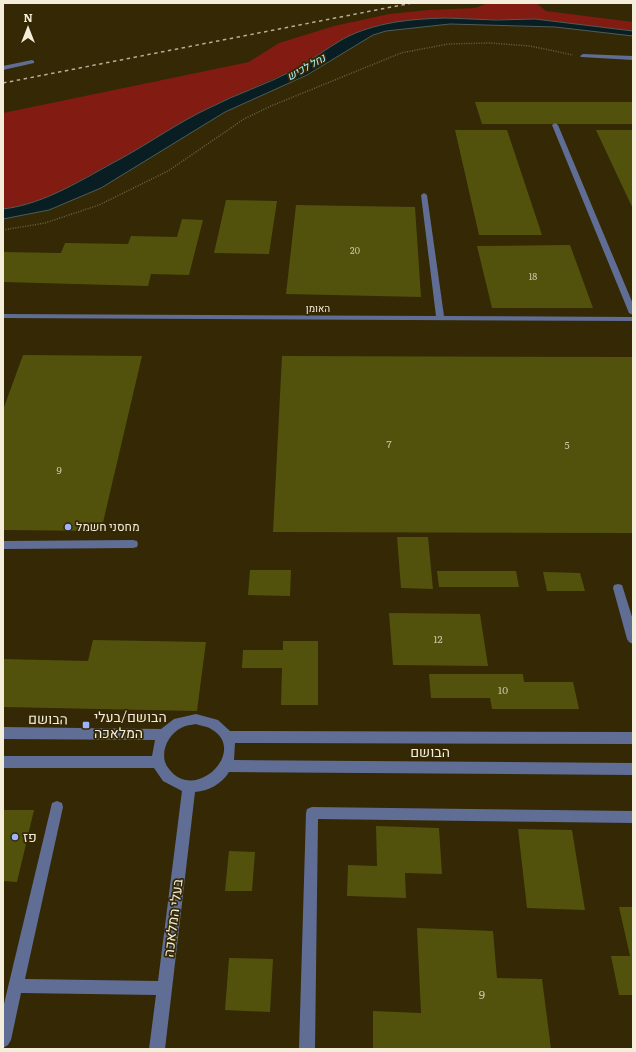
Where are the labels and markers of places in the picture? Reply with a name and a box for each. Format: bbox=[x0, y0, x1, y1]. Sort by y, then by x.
place label: מחסני חשמל bbox=[76, 517, 140, 535]
marker: מחסני חשמל bbox=[63, 522, 73, 532]
place label: הבושם/בעלי המלאכה bbox=[94, 706, 167, 742]
marker: הבושם/בעלי המלאכה bbox=[81, 720, 91, 730]
place label: פז bbox=[23, 826, 37, 846]
marker: פז bbox=[10, 832, 20, 842]

